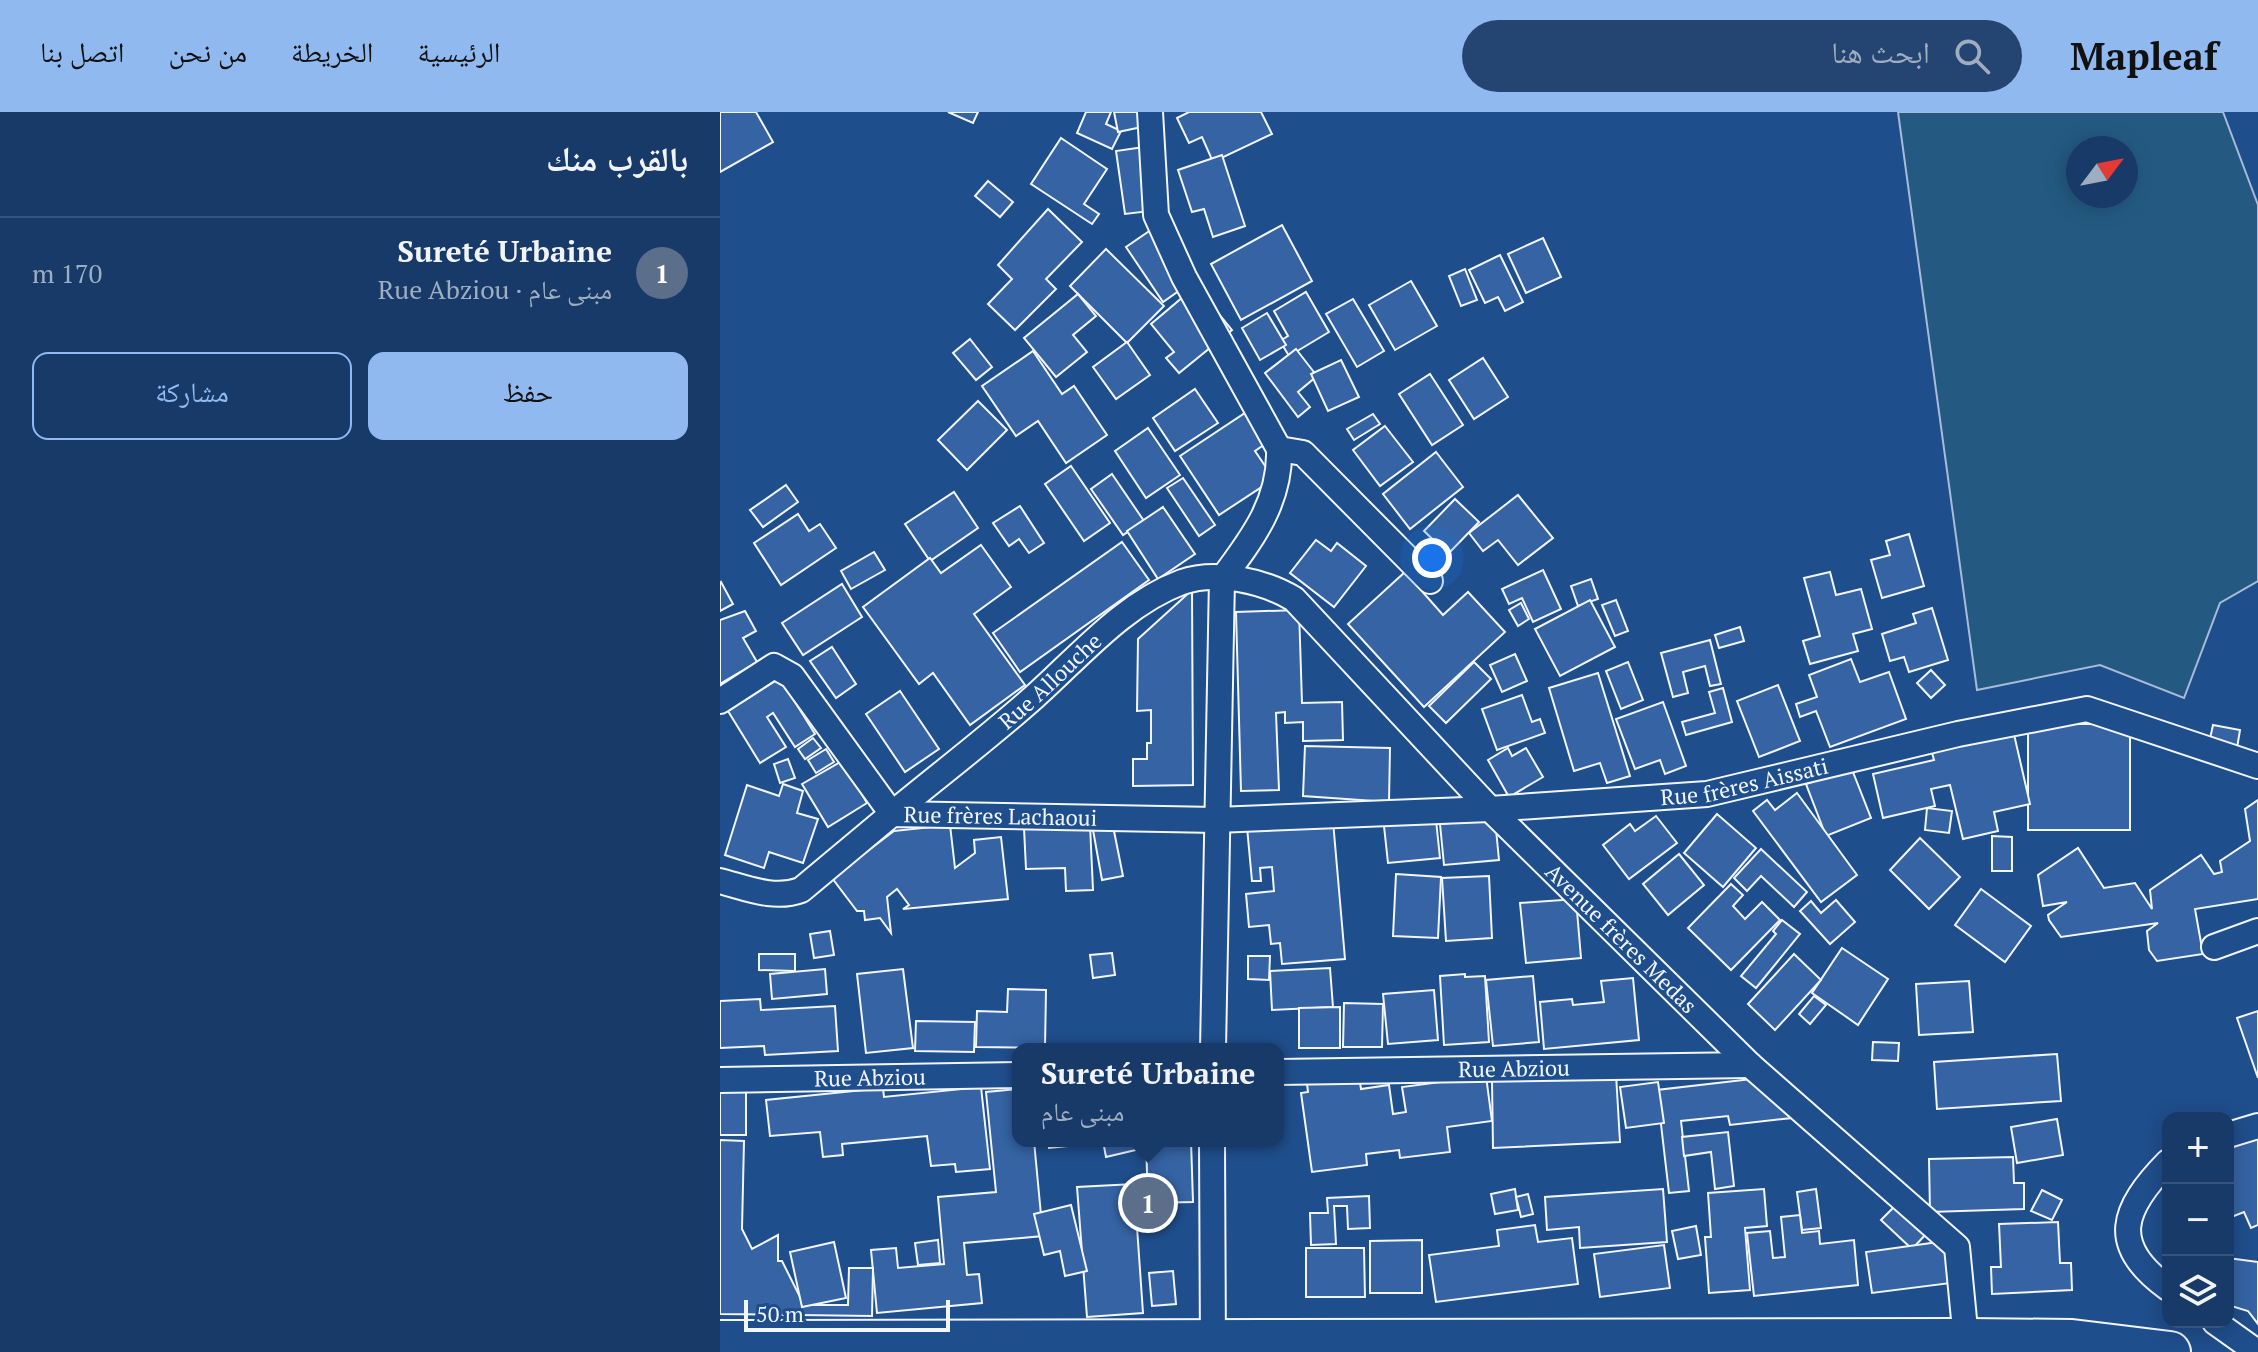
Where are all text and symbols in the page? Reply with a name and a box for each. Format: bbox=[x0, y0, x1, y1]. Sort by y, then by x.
search box bbox=[1462, 20, 2022, 92]
text: Mapleaf bbox=[2070, 31, 2218, 81]
text: ابحث هنا bbox=[1831, 32, 1930, 72]
text: اتصل بنا bbox=[40, 33, 124, 70]
text: من نحن bbox=[168, 33, 247, 70]
text: الخريطة bbox=[291, 33, 374, 70]
text: الرئيسية bbox=[418, 33, 501, 70]
icon: search bbox=[1950, 34, 1994, 78]
text: بالقرب منك bbox=[546, 136, 688, 181]
north arrow bbox=[2066, 136, 2138, 208]
text: Sureté Urbaine bbox=[397, 231, 612, 271]
text: 170 m bbox=[32, 256, 102, 290]
text: 1 bbox=[655, 256, 669, 290]
text: مبنى عام · Rue Abziou bbox=[378, 272, 612, 306]
button: مشاركة bbox=[32, 352, 352, 440]
button: حفظ bbox=[368, 352, 688, 440]
your location bbox=[1412, 538, 1452, 578]
street label: Rue Allouche bbox=[992, 626, 1107, 735]
street label: Rue frères Aissati bbox=[1659, 751, 1831, 811]
street label: Rue frères Lachaoui bbox=[903, 799, 1097, 832]
street label: Avenue frères Medas bbox=[1540, 857, 1704, 1019]
popup bbox=[1012, 1043, 1284, 1147]
text: Sureté Urbaine bbox=[1041, 1053, 1255, 1093]
street label: Rue Abziou bbox=[1458, 1053, 1570, 1083]
street label: Rue Abziou bbox=[814, 1062, 926, 1092]
text: مبنى عام bbox=[1041, 1094, 1124, 1128]
map controls bbox=[2162, 1112, 2234, 1328]
button: + bbox=[2162, 1112, 2234, 1184]
pin: 1 bbox=[1122, 1173, 1174, 1233]
button: − bbox=[2162, 1184, 2234, 1256]
button: layers bbox=[2162, 1256, 2234, 1328]
scale bar bbox=[744, 1296, 950, 1332]
text: 50 m bbox=[756, 1299, 804, 1328]

